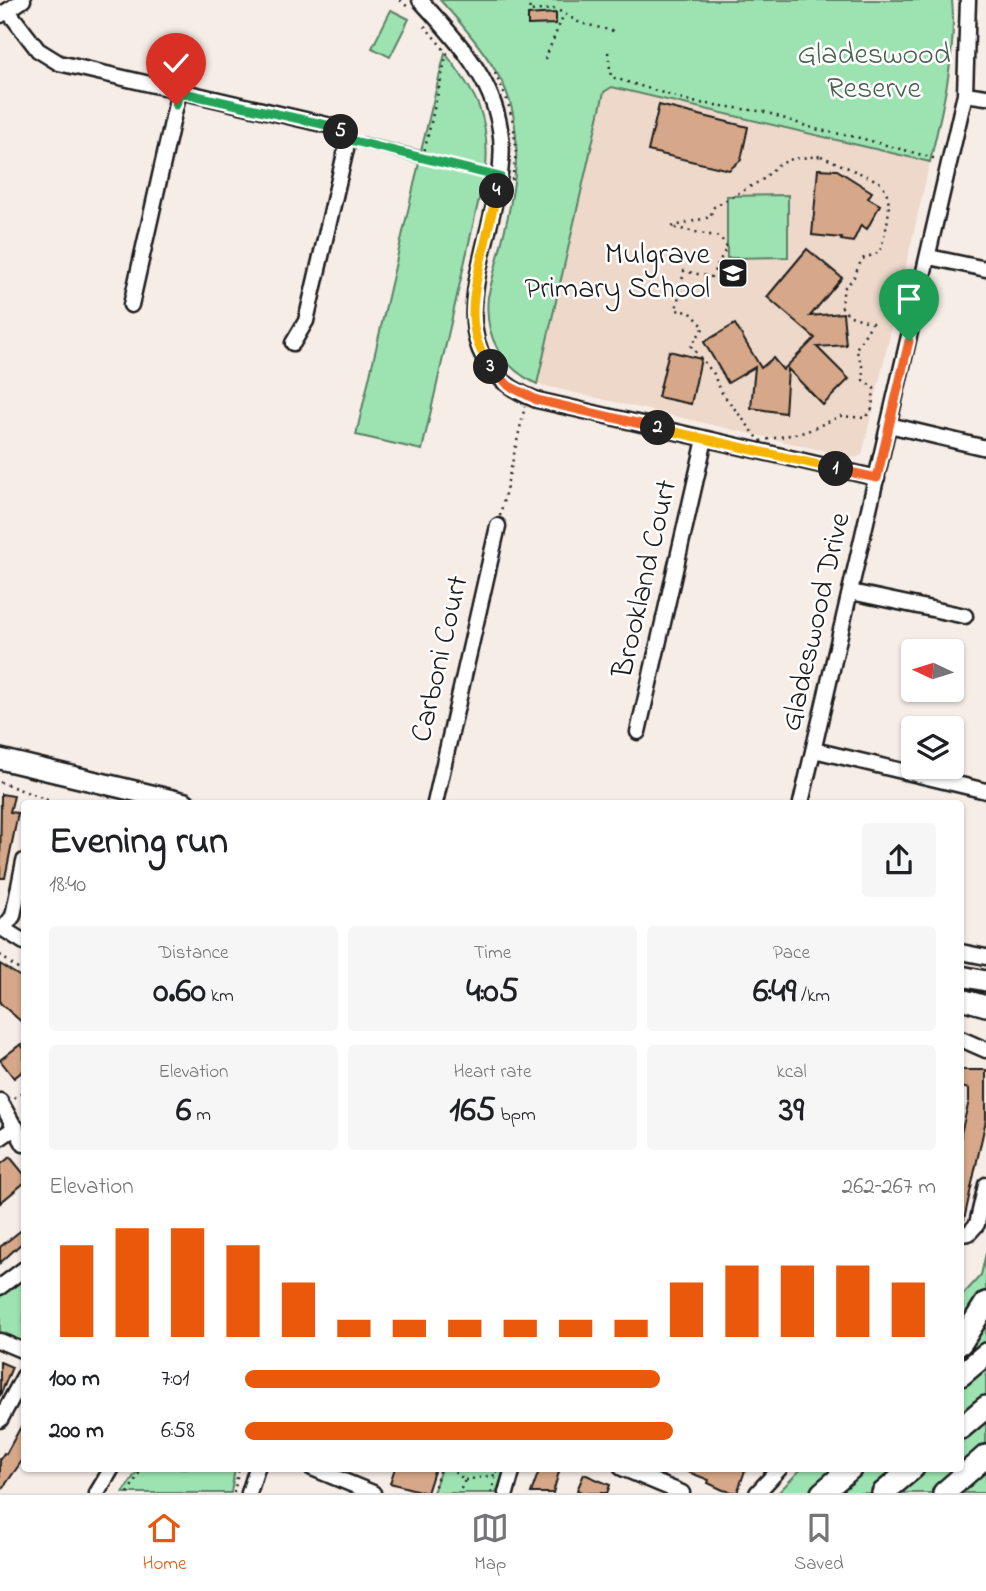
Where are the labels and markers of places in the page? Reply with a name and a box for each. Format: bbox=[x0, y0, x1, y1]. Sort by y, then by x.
pin bbox=[146, 33, 206, 105]
pin: 5 bbox=[324, 114, 358, 150]
pin: 4 bbox=[480, 174, 514, 208]
place label: Mulgrave Primary School bbox=[525, 234, 711, 312]
school or university icon: Mulgrave Primary School bbox=[716, 256, 750, 290]
pin bbox=[879, 269, 939, 341]
pin: 3 bbox=[474, 350, 508, 384]
pin: 2 bbox=[640, 410, 676, 446]
pin: 1 bbox=[818, 452, 854, 486]

